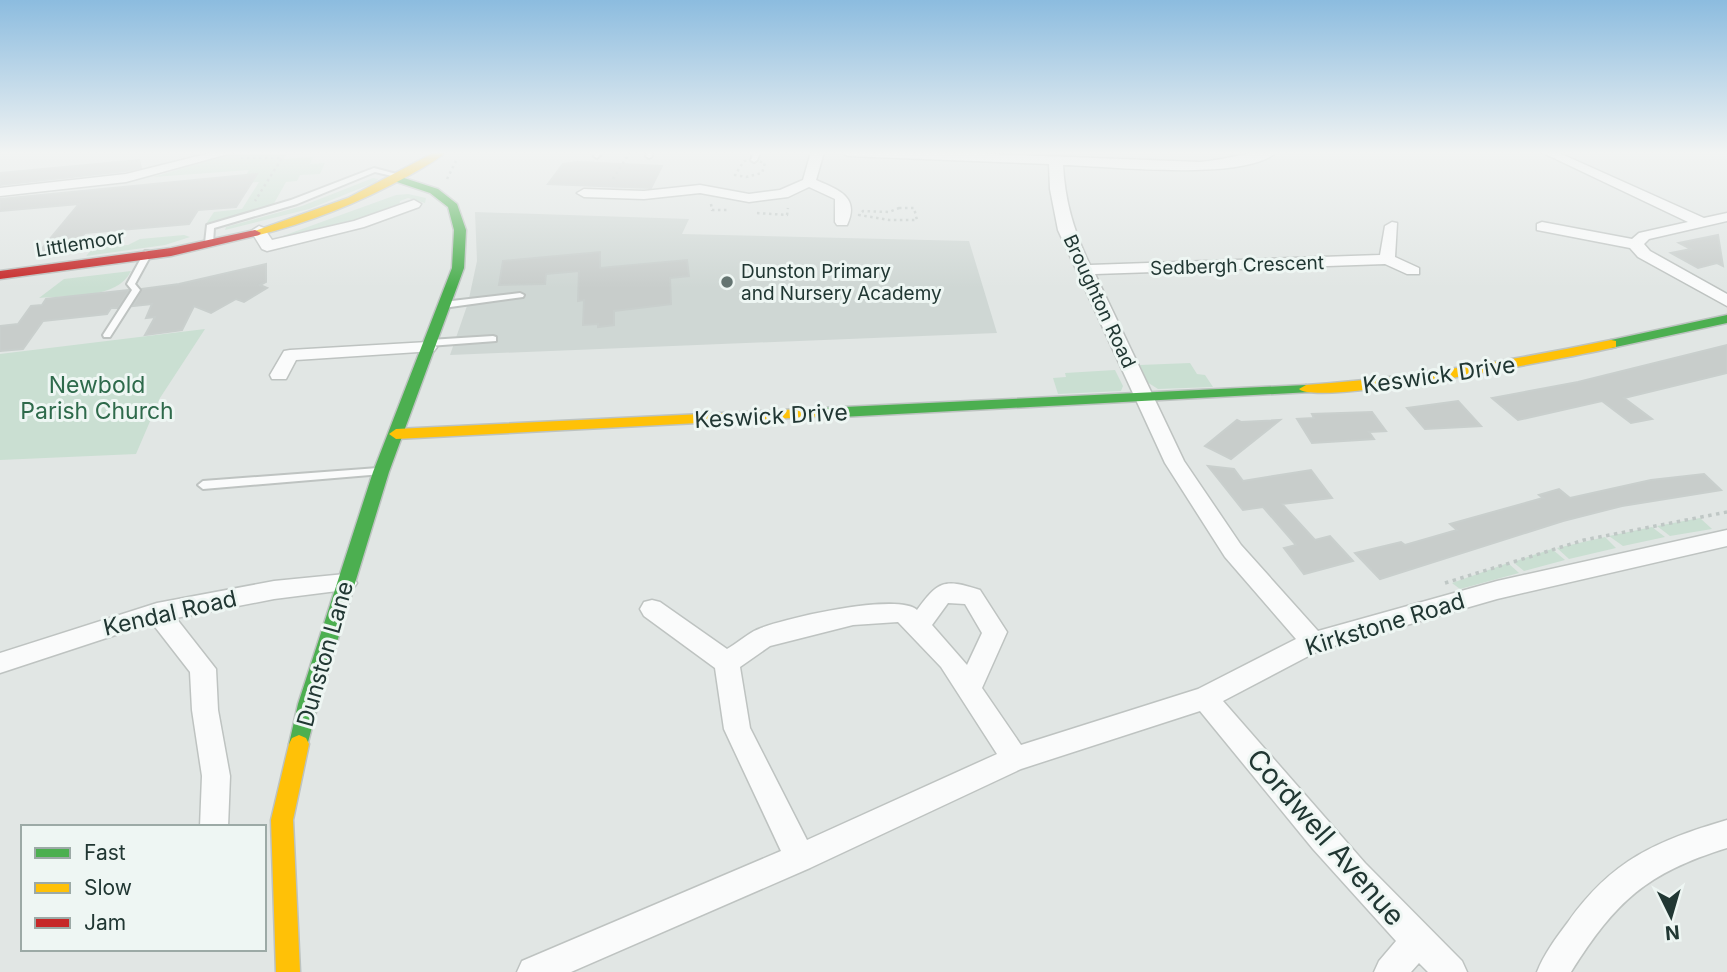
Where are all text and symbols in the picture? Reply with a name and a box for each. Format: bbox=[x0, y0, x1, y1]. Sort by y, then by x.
street label: Littlemoor bbox=[34, 225, 126, 262]
street label: Broughton Road bbox=[1059, 231, 1141, 372]
street label: Sedbergh Crescent bbox=[1150, 251, 1324, 280]
place label: Dunston Primary and Nursery Academy bbox=[741, 260, 942, 305]
marker: Dunston Primary and Nursery Academy bbox=[719, 274, 735, 290]
street label: Keswick Drive bbox=[1361, 350, 1517, 400]
park label: Newbold Parish Church bbox=[20, 371, 174, 425]
street label: Keswick Drive bbox=[693, 398, 849, 434]
street label: Dunston Lane bbox=[291, 578, 359, 730]
street label: Kendal Road bbox=[101, 584, 239, 642]
street label: Kirkstone Road bbox=[1302, 586, 1468, 662]
street label: Cordwell Avenue bbox=[1240, 742, 1412, 932]
legend bbox=[21, 825, 266, 951]
text: Fast bbox=[84, 840, 126, 865]
text: Slow bbox=[84, 875, 132, 900]
north arrow bbox=[1636, 881, 1706, 951]
text: Jam bbox=[84, 910, 126, 935]
text: N bbox=[1664, 920, 1681, 945]

